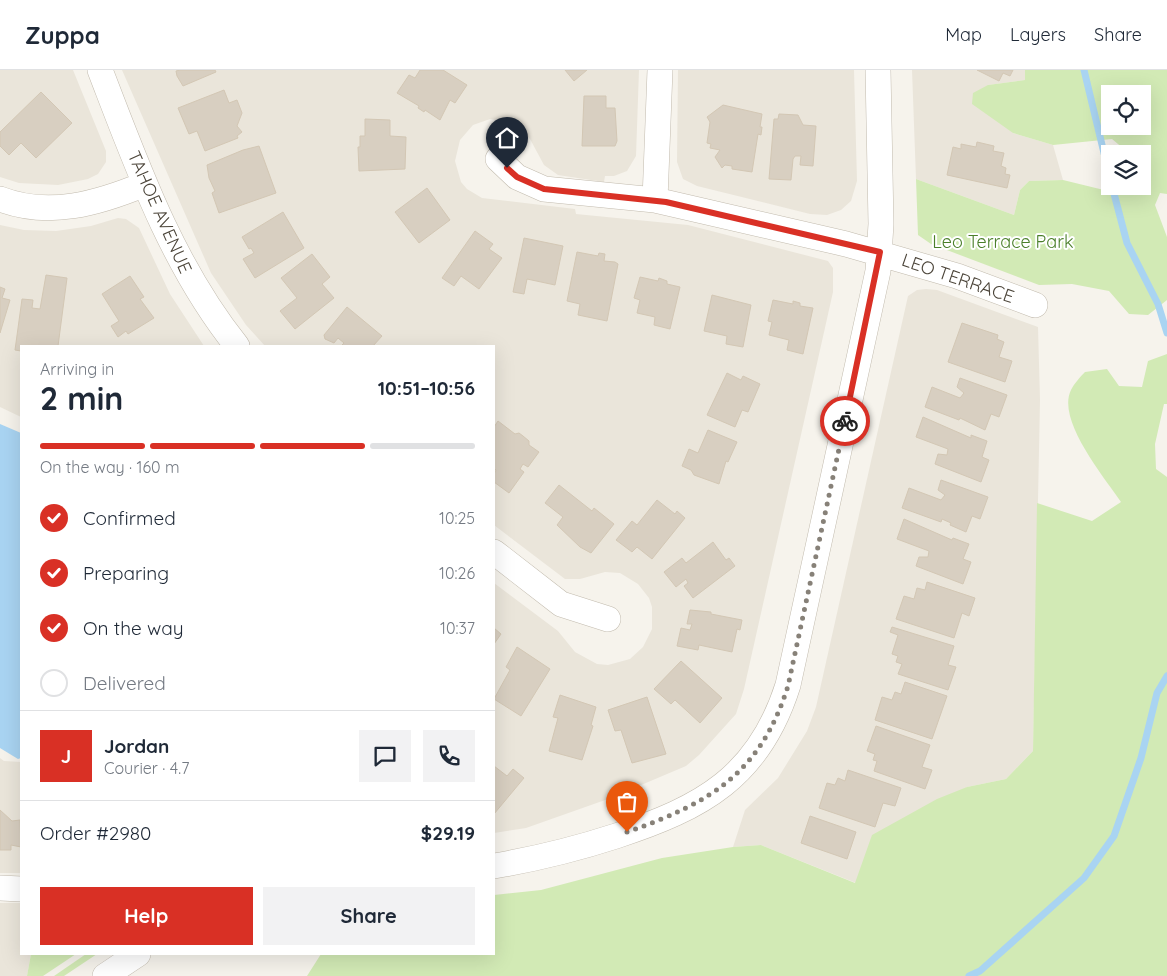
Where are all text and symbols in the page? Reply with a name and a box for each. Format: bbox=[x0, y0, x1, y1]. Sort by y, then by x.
text: Zuppa bbox=[25, 20, 100, 50]
text: Map bbox=[945, 23, 982, 46]
text: Layers bbox=[1010, 23, 1066, 46]
text: Share bbox=[1094, 23, 1142, 46]
map controls bbox=[1101, 85, 1151, 195]
button: locate bbox=[1101, 85, 1151, 135]
pin bbox=[486, 117, 528, 168]
icon: home bbox=[493, 124, 521, 152]
button: layers bbox=[1101, 145, 1151, 195]
street label: TAHOE AVENUE bbox=[123, 147, 197, 277]
park label: Leo Terrace Park bbox=[932, 230, 1074, 253]
street label: LEO TERRACE bbox=[899, 248, 1017, 308]
text: Arriving in bbox=[40, 359, 114, 379]
text: 10:51–10:56 bbox=[378, 376, 475, 400]
text: 2 min bbox=[40, 378, 123, 418]
courier bbox=[820, 396, 870, 446]
icon: bike bbox=[831, 407, 859, 435]
text: On the way · 160 m bbox=[40, 457, 180, 477]
icon: check bbox=[40, 504, 68, 532]
text: Confirmed bbox=[83, 506, 176, 530]
text: 10:25 bbox=[439, 508, 475, 528]
icon: check bbox=[40, 559, 68, 587]
text: Preparing bbox=[83, 561, 169, 585]
text: 10:26 bbox=[439, 563, 475, 583]
icon: check bbox=[40, 614, 68, 642]
text: On the way bbox=[83, 616, 184, 640]
text: 10:37 bbox=[440, 618, 475, 638]
text: Delivered bbox=[83, 671, 166, 695]
button: chat bbox=[359, 730, 411, 782]
button: phone bbox=[423, 730, 475, 782]
text: Jordan bbox=[104, 734, 169, 758]
text: J bbox=[61, 744, 71, 768]
text: Courier · 4.7 bbox=[104, 758, 189, 778]
pin bbox=[606, 781, 648, 832]
icon: bag bbox=[613, 788, 641, 816]
text: Order #2980 bbox=[40, 821, 151, 845]
text: $29.19 bbox=[421, 821, 475, 845]
button: Help bbox=[40, 887, 253, 945]
button: Share bbox=[263, 887, 475, 945]

